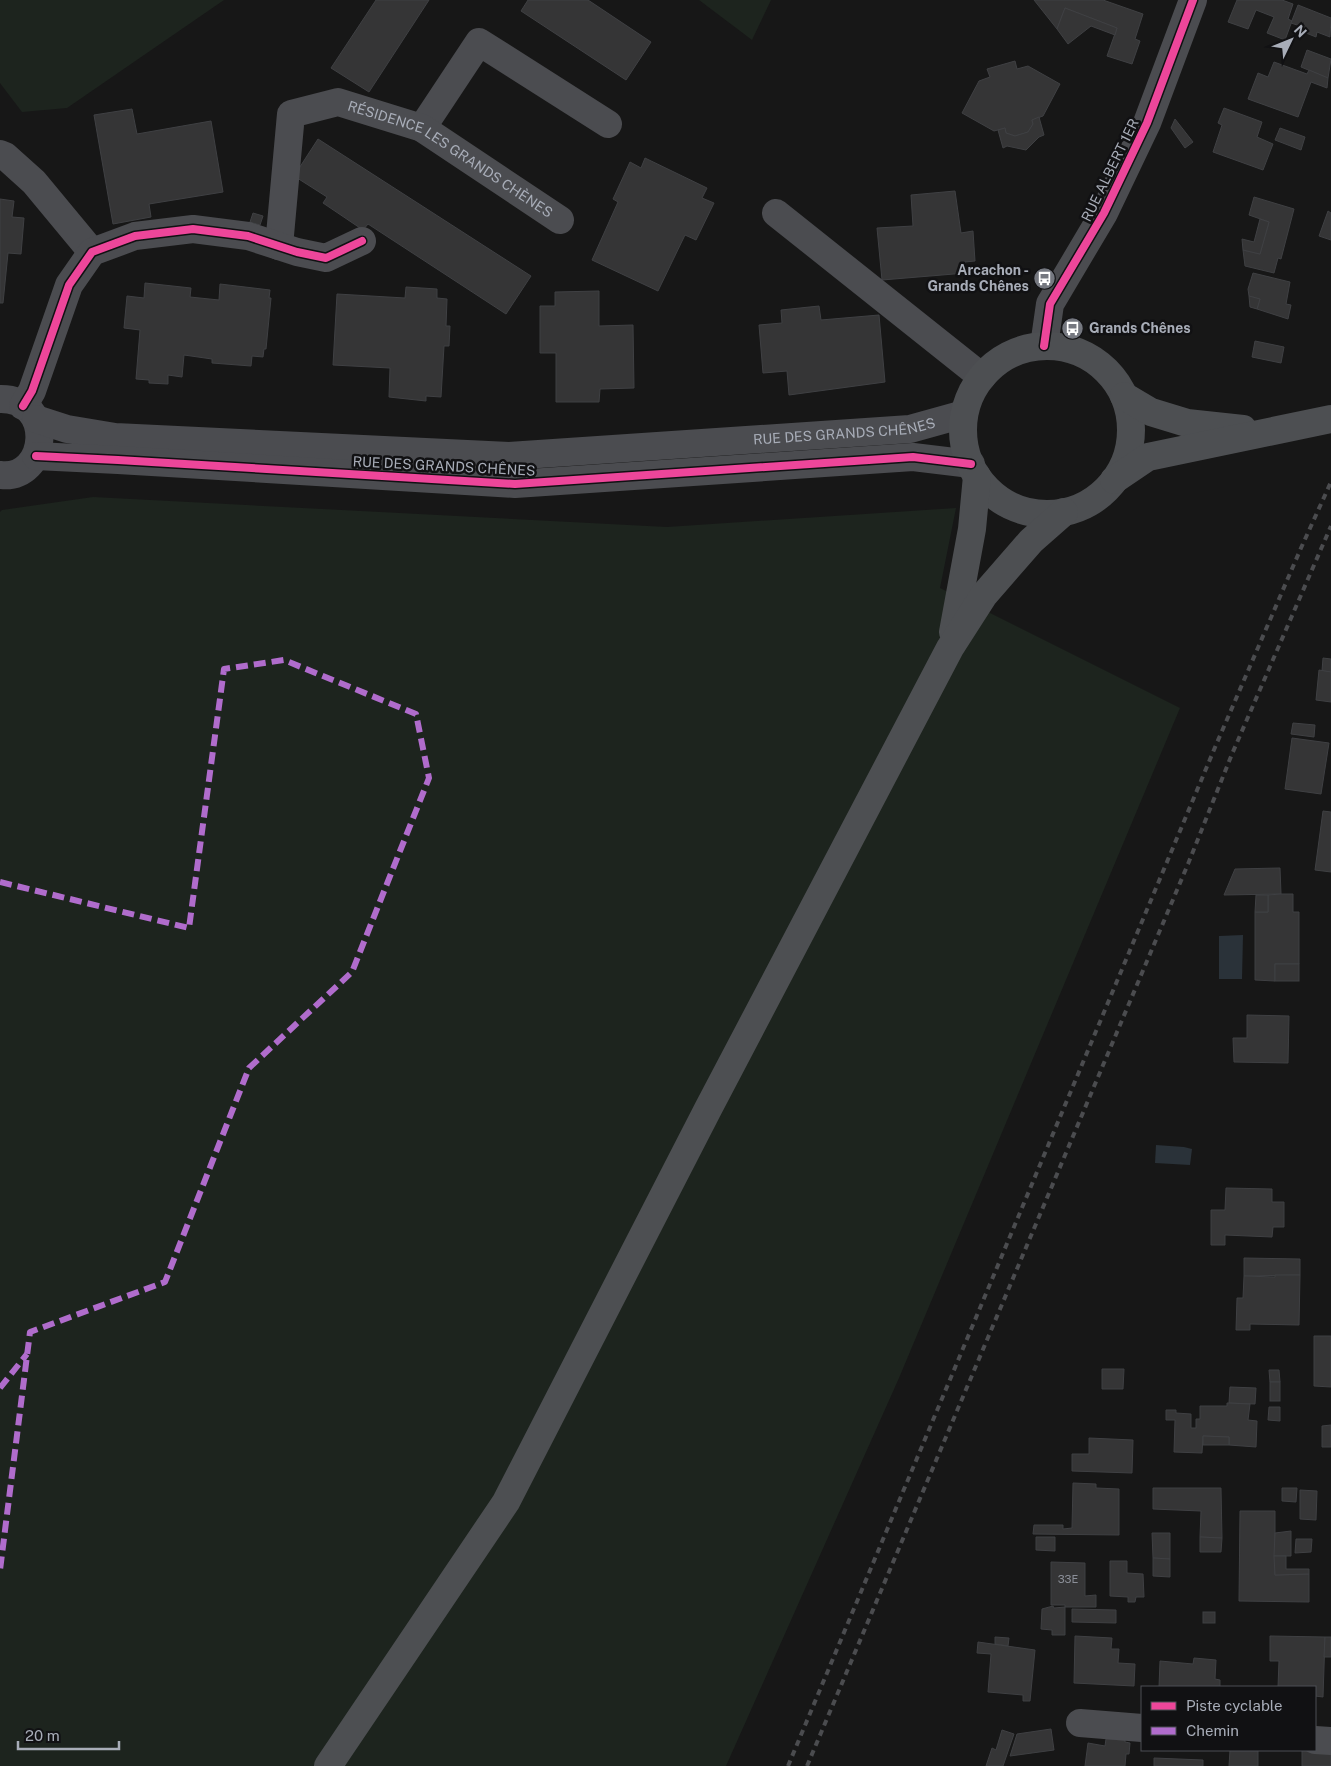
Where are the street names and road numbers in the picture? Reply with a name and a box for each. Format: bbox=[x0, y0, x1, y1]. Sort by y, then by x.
street label: RÉSIDENCE LES GRANDS CHÈNES bbox=[346, 98, 556, 221]
street label: RUE ALBERT 1ER bbox=[1078, 116, 1142, 224]
street label: RUE DES GRANDS CHÊNES bbox=[753, 414, 937, 448]
street label: RUE DES GRANDS CHÊNES bbox=[352, 452, 536, 479]

